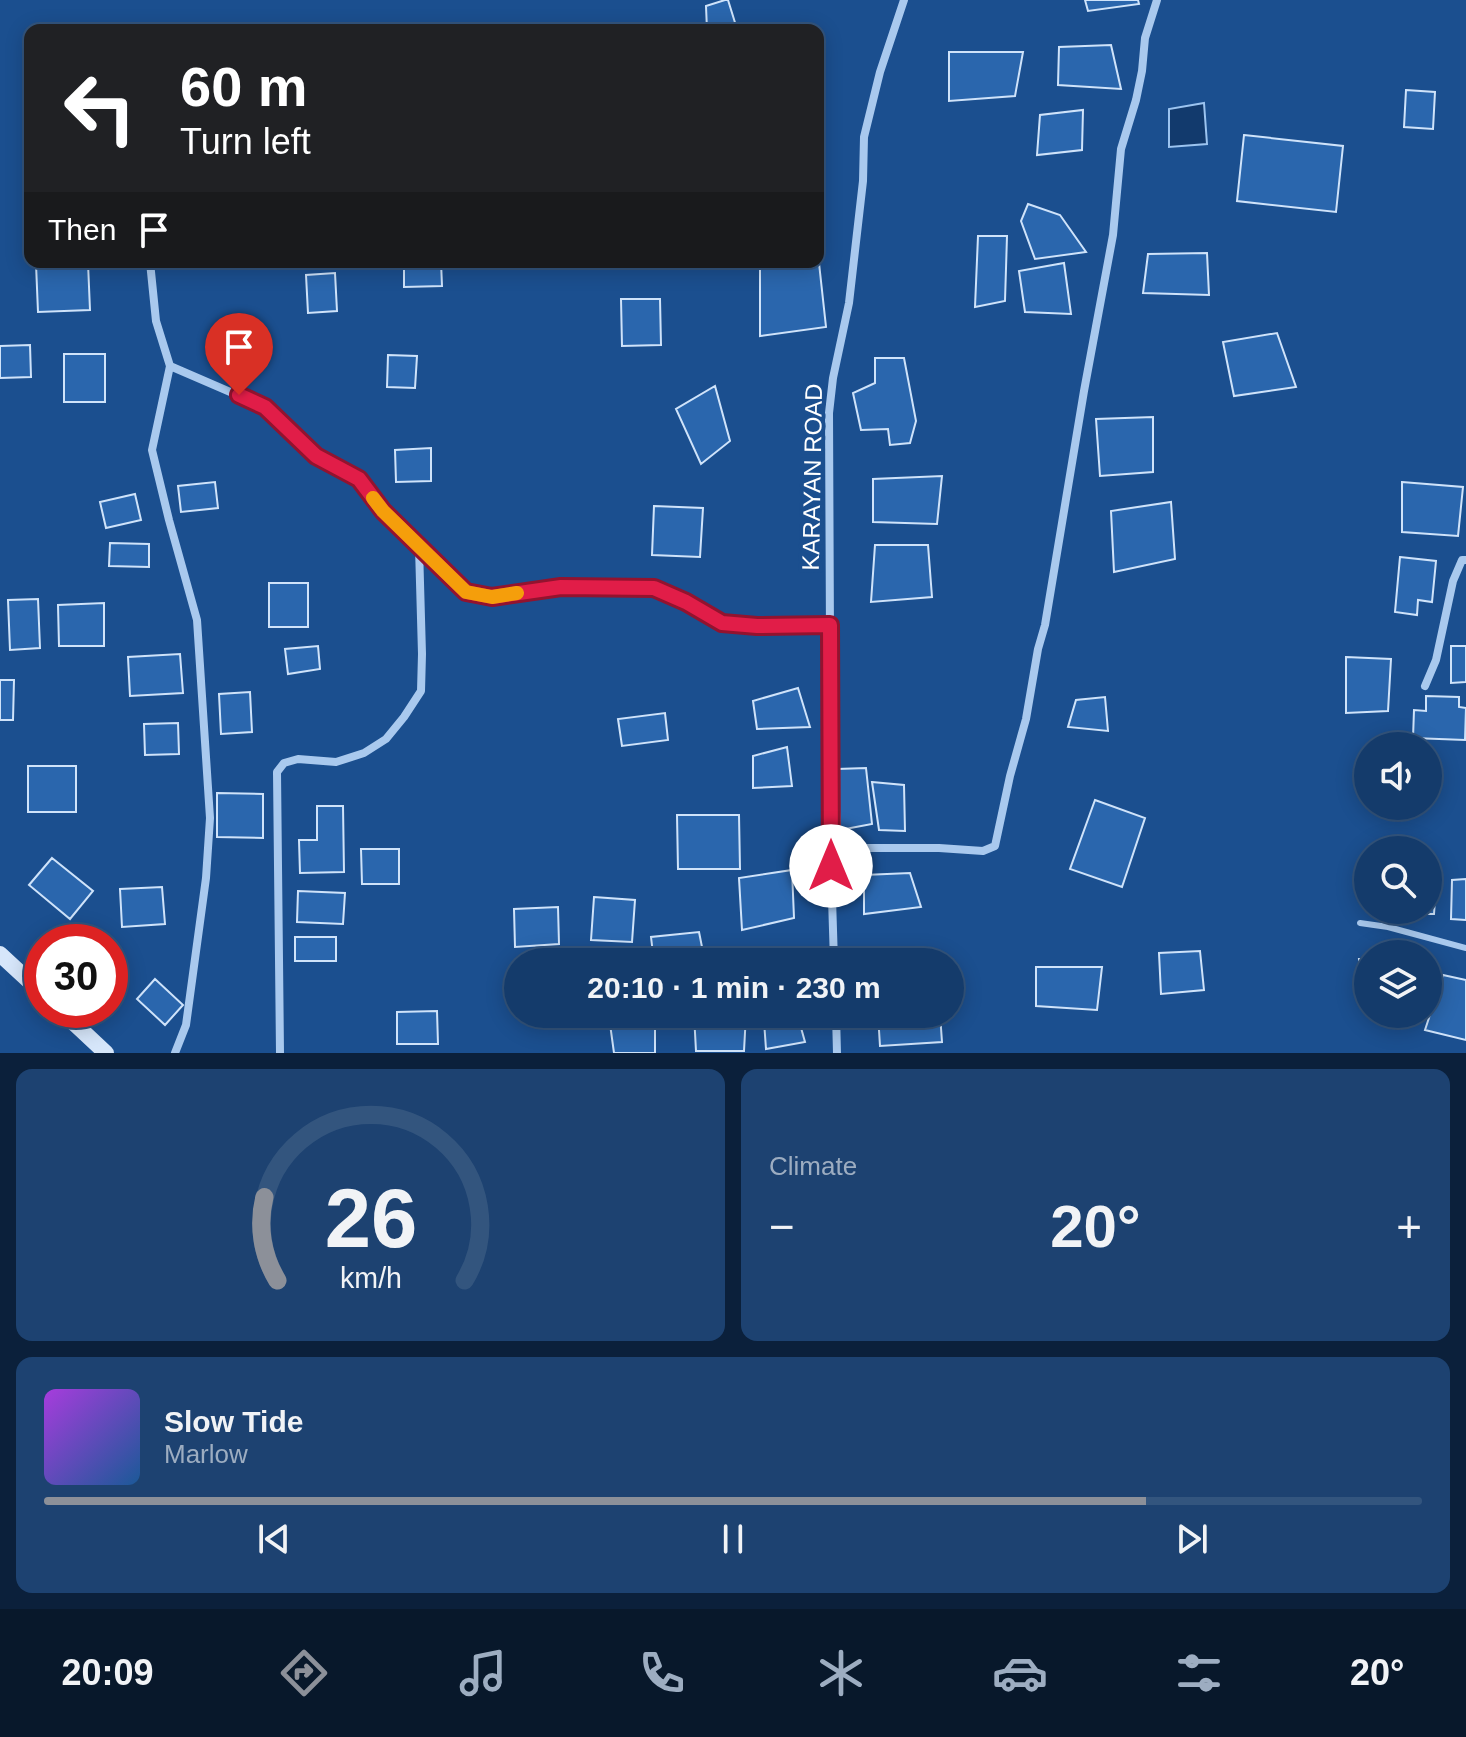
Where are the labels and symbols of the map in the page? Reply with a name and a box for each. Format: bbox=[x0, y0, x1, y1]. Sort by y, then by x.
pin bbox=[205, 313, 273, 395]
street label: KARAYAN ROAD bbox=[797, 383, 827, 571]
position arrow bbox=[789, 824, 873, 908]
speed limit sign: 30 bbox=[24, 924, 128, 1028]

